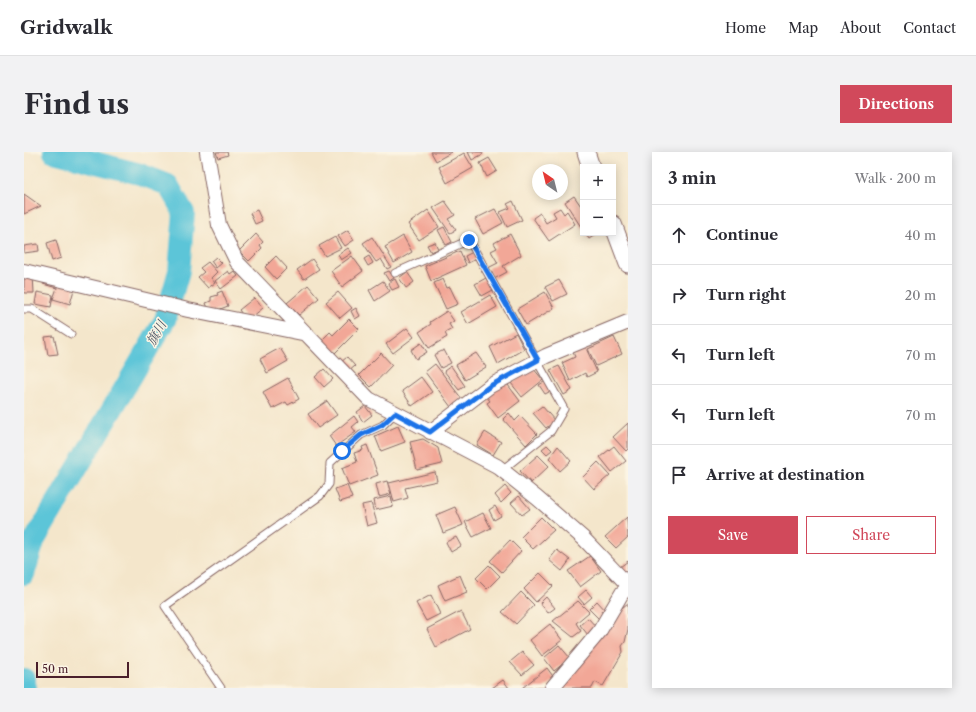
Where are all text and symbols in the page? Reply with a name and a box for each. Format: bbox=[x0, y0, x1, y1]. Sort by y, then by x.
text: Gridwalk bbox=[20, 16, 113, 39]
text: Home bbox=[725, 19, 766, 37]
text: Map bbox=[788, 19, 818, 37]
text: About bbox=[840, 19, 881, 37]
text: Contact bbox=[903, 19, 956, 37]
button: Directions bbox=[840, 85, 952, 123]
text: Find us bbox=[24, 87, 129, 121]
north arrow bbox=[532, 164, 568, 200]
map controls bbox=[580, 164, 616, 236]
button: + bbox=[580, 164, 616, 200]
text: 3 min bbox=[668, 168, 717, 188]
text: Walk · 200 m bbox=[855, 170, 936, 186]
button: − bbox=[580, 200, 616, 236]
icon: ahead bbox=[668, 224, 690, 246]
text: Continue bbox=[706, 225, 778, 244]
text: 40 m bbox=[905, 227, 936, 243]
route end bbox=[460, 231, 478, 249]
icon: right bbox=[668, 284, 690, 306]
text: Turn right bbox=[706, 285, 786, 304]
text: 20 m bbox=[905, 287, 936, 303]
water label: 旗川 bbox=[143, 316, 170, 348]
icon: left bbox=[668, 344, 690, 366]
text: Turn left bbox=[706, 345, 775, 364]
text: 70 m bbox=[906, 347, 936, 363]
icon: left bbox=[668, 404, 690, 426]
text: Turn left bbox=[706, 405, 775, 424]
text: 70 m bbox=[906, 407, 936, 423]
route start bbox=[333, 442, 351, 460]
icon: arrive bbox=[668, 464, 690, 486]
text: Arrive at destination bbox=[706, 465, 865, 484]
button: Save bbox=[668, 516, 798, 554]
button: Share bbox=[806, 516, 936, 554]
scale bar bbox=[36, 660, 129, 679]
text: 50 m bbox=[42, 662, 68, 676]

